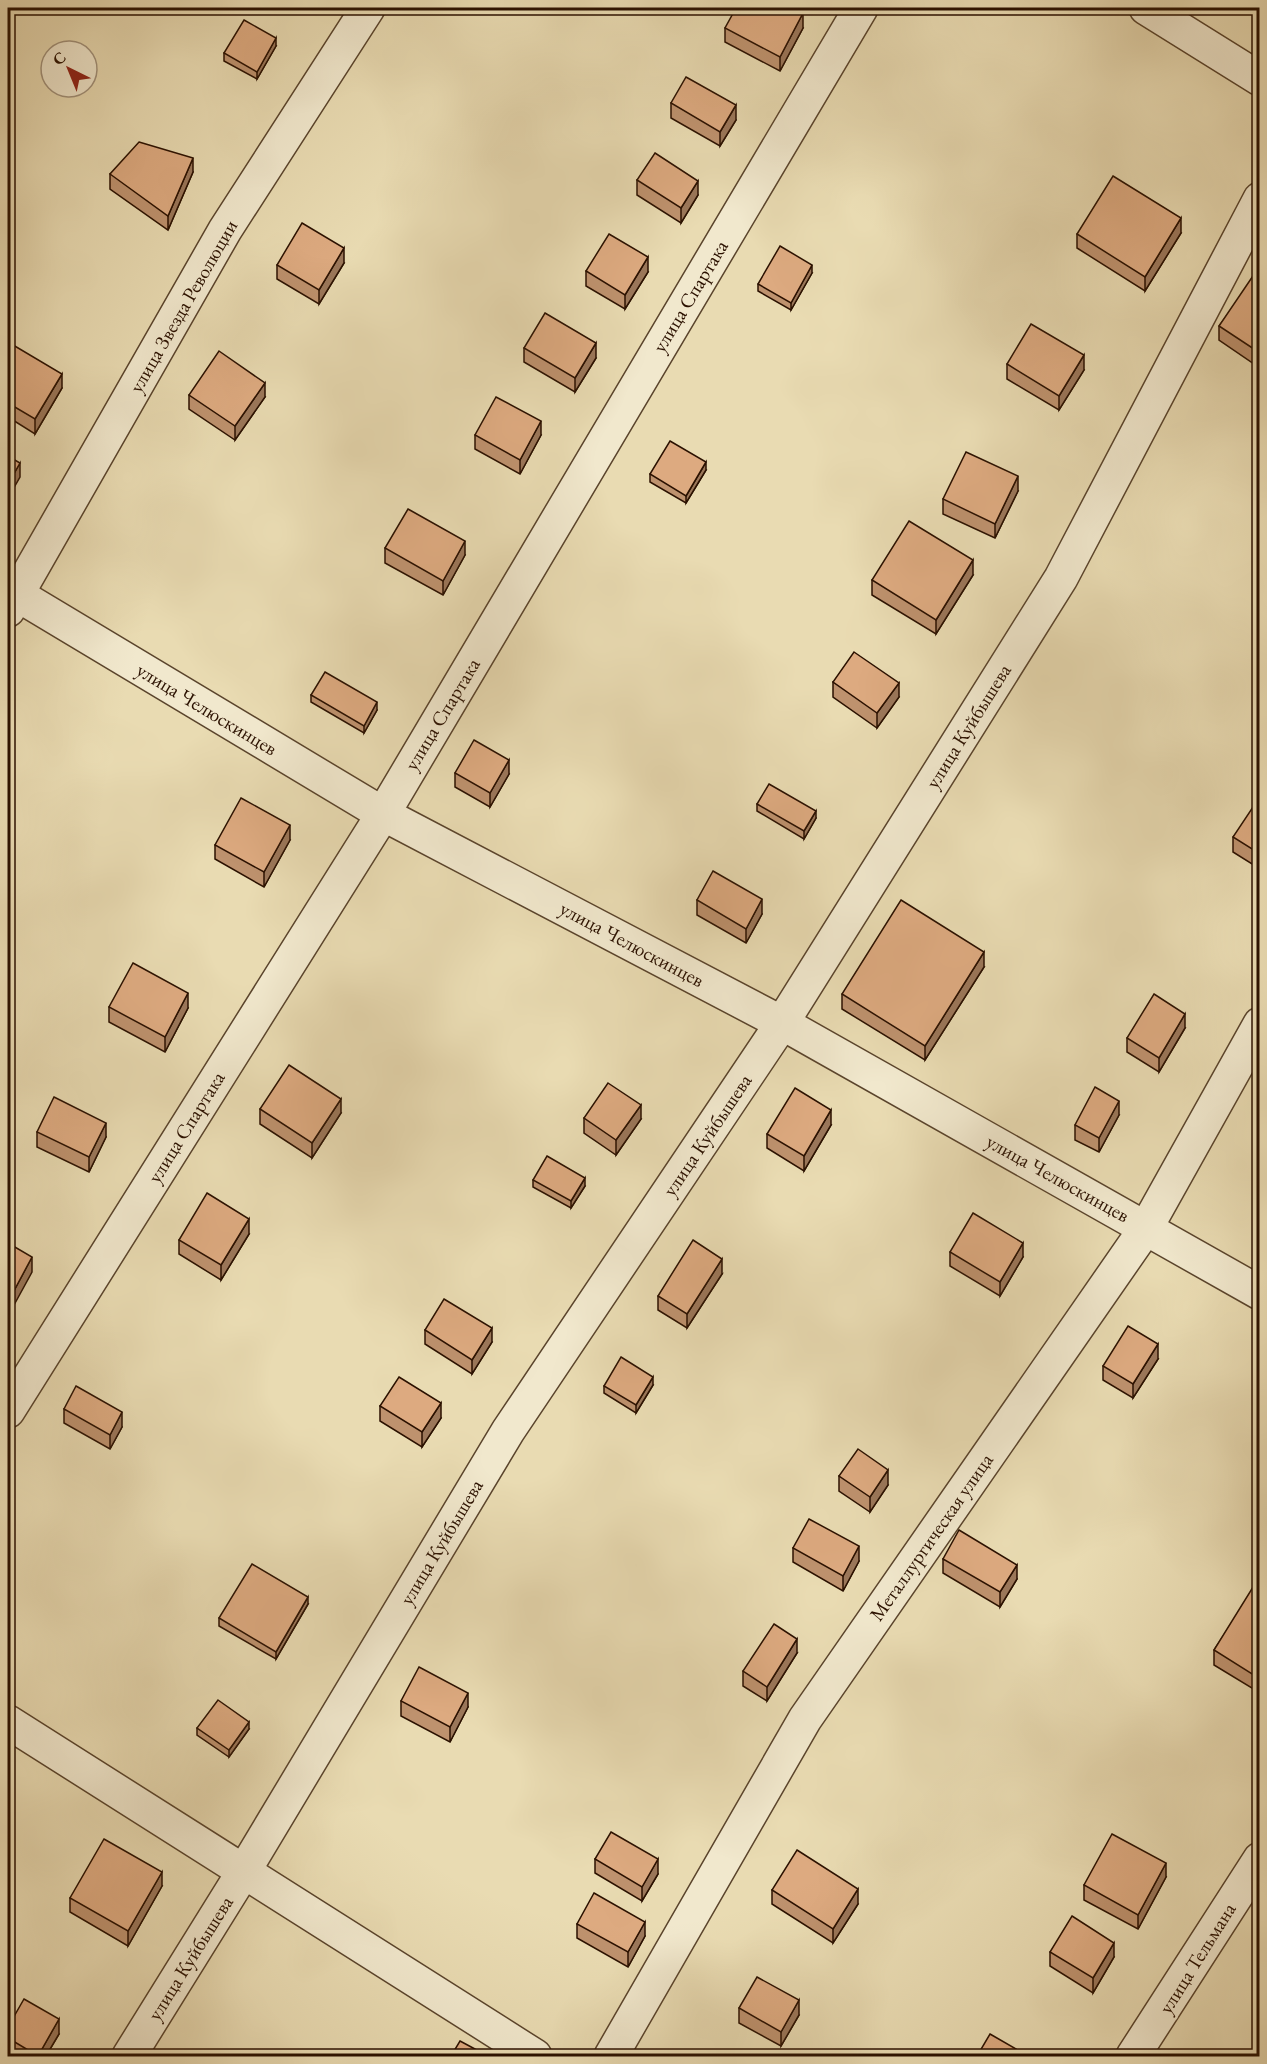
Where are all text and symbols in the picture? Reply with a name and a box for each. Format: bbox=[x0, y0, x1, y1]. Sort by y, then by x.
north arrow bbox=[39, 39, 99, 99]
text: С bbox=[48, 47, 70, 70]
street label: улица Звезда Революции bbox=[123, 214, 243, 397]
street label: улица Спартака bbox=[646, 235, 734, 357]
street label: улица Спартака bbox=[398, 653, 486, 775]
street label: улица Челюскинцев bbox=[132, 657, 282, 761]
street label: улица Куйбышева bbox=[919, 659, 1017, 793]
street label: улица Челюскинцев bbox=[555, 895, 709, 993]
street label: улица Спартака bbox=[141, 1066, 231, 1188]
street label: улица Куйбышева bbox=[656, 1069, 758, 1201]
street label: улица Челюскинцев bbox=[982, 1128, 1134, 1228]
street label: Металлургическая улица bbox=[863, 1448, 999, 1626]
street label: улица Куйбышева bbox=[393, 1474, 489, 1610]
street label: улица Куйбышева bbox=[141, 1891, 239, 2025]
street label: улица Тельмана bbox=[1152, 1898, 1242, 2018]

